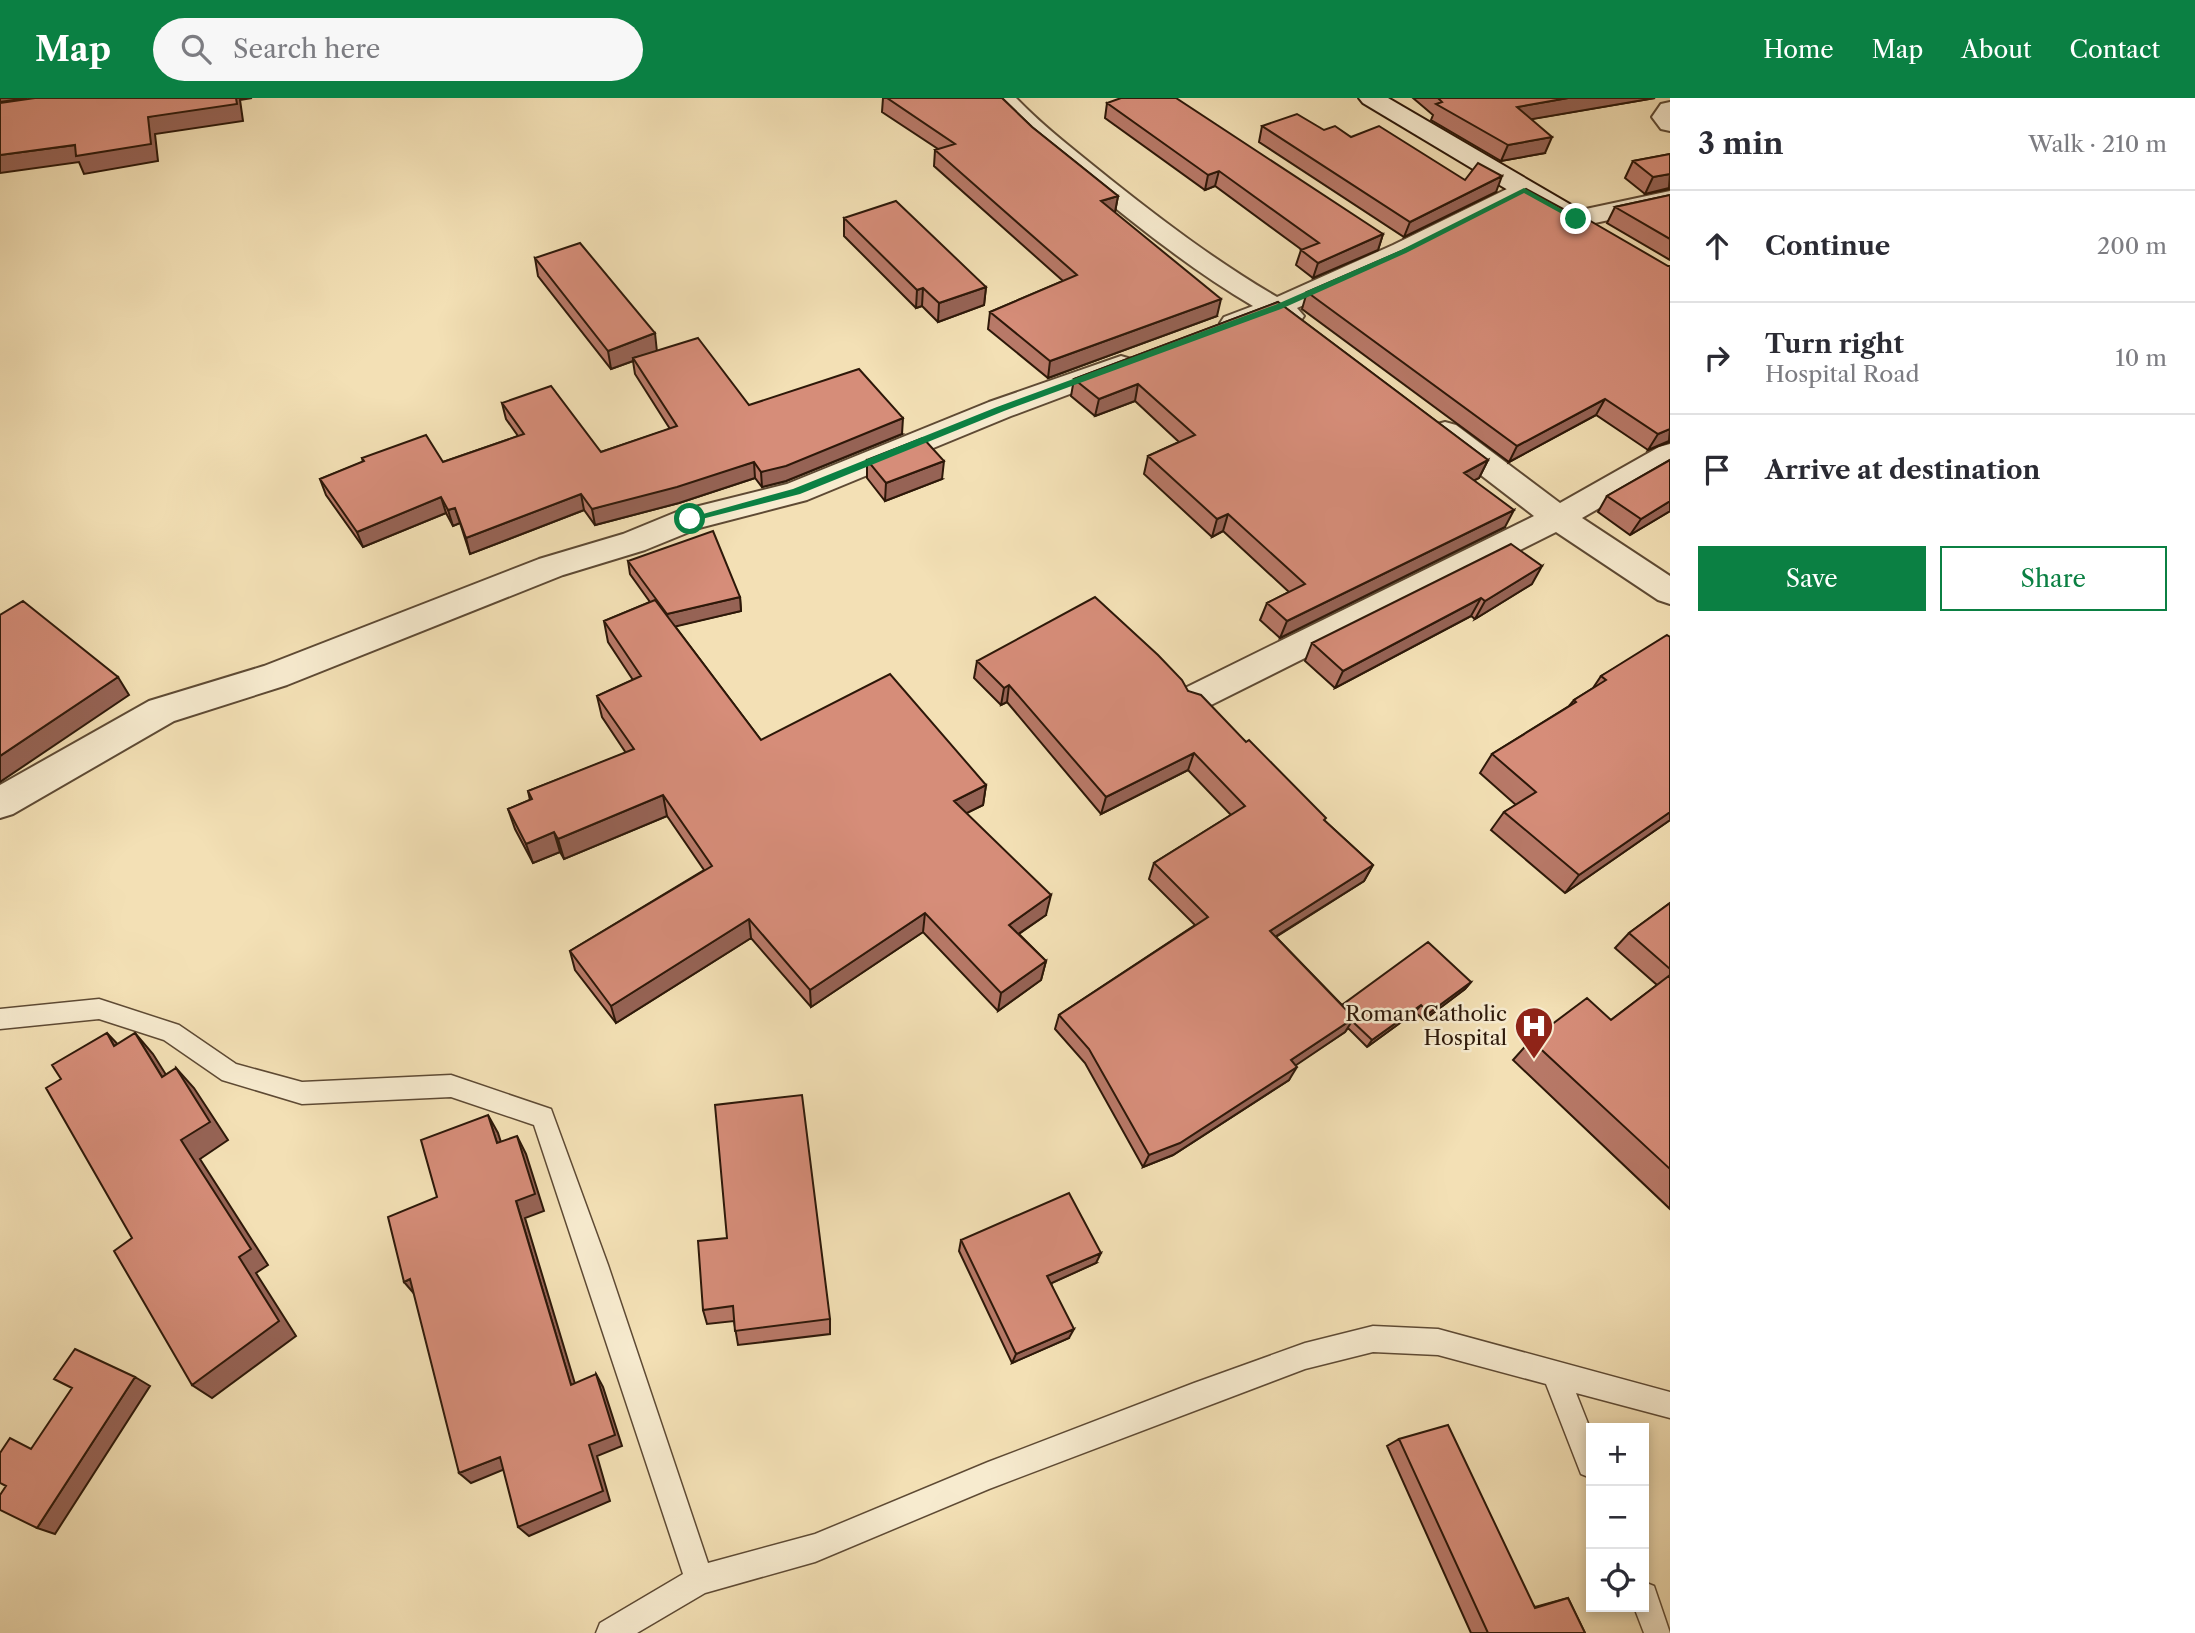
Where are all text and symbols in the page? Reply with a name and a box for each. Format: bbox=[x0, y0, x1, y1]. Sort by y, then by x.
search box bbox=[153, 18, 643, 81]
text: Map bbox=[35, 29, 111, 70]
icon: search bbox=[177, 30, 215, 68]
text: Search here bbox=[233, 33, 380, 65]
text: Home bbox=[1763, 35, 1834, 64]
text: Map bbox=[1872, 35, 1923, 64]
text: About bbox=[1961, 35, 2032, 64]
text: Contact bbox=[2070, 35, 2160, 64]
text: 3 min bbox=[1698, 125, 1784, 162]
text: Walk · 210 m bbox=[2028, 130, 2167, 158]
route end bbox=[1560, 203, 1591, 234]
icon: ahead bbox=[1698, 227, 1736, 265]
text: Continue bbox=[1765, 230, 1890, 262]
text: 200 m bbox=[2097, 232, 2167, 260]
text: Turn right bbox=[1765, 328, 1904, 360]
icon: right bbox=[1698, 339, 1736, 377]
text: 10 m bbox=[2115, 344, 2167, 372]
text: Hospital Road bbox=[1765, 360, 1920, 388]
icon: arrive bbox=[1698, 451, 1736, 489]
text: Arrive at destination bbox=[1765, 454, 2040, 486]
route start bbox=[674, 503, 705, 534]
button: Save bbox=[1698, 546, 1926, 611]
button: Share bbox=[1940, 546, 2167, 611]
place label: Roman Catholic Hospital bbox=[1345, 1001, 1507, 1050]
hospital icon: Roman Catholic Hospital bbox=[1513, 1005, 1555, 1060]
map controls bbox=[1586, 1423, 1649, 1612]
button: + bbox=[1586, 1423, 1649, 1486]
button: − bbox=[1586, 1486, 1649, 1549]
button: locate bbox=[1586, 1549, 1649, 1612]

